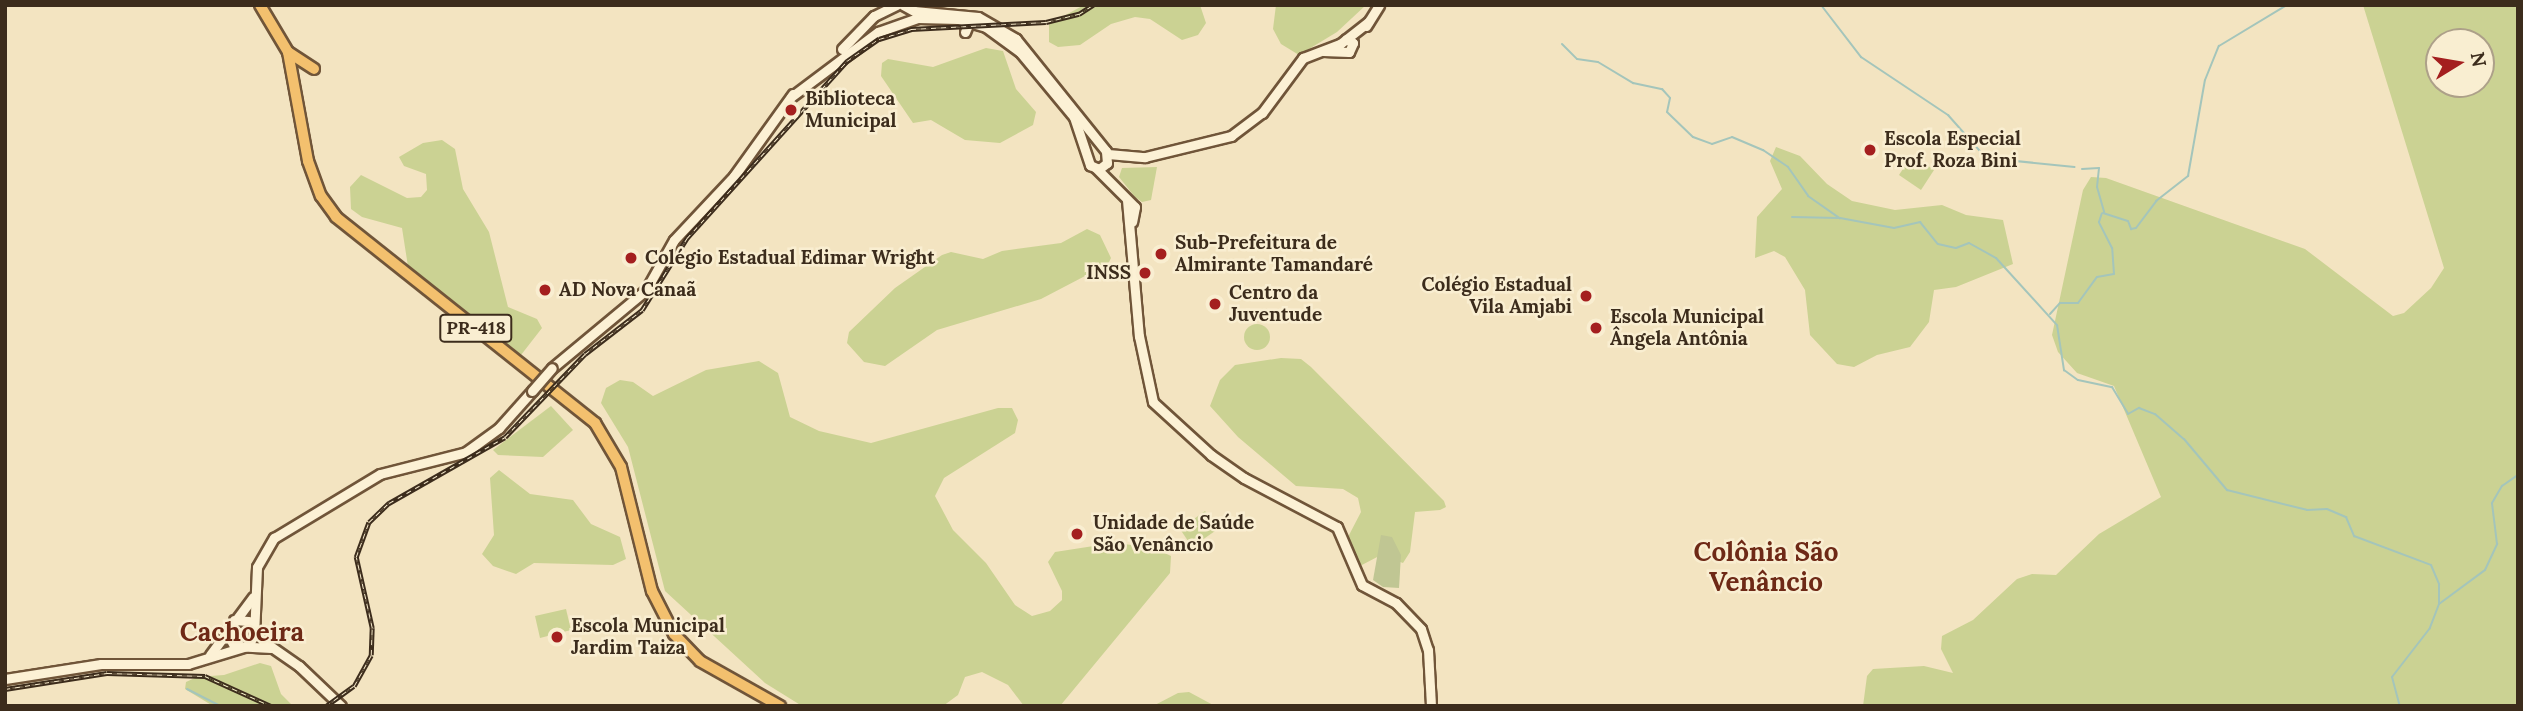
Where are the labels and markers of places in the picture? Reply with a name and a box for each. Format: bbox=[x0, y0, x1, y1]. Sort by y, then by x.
place label: Biblioteca Municipal bbox=[805, 88, 896, 132]
marker: Biblioteca Municipal bbox=[783, 102, 799, 118]
place label: Escola Especial Prof. Roza Bini bbox=[1884, 128, 2021, 172]
marker: Escola Especial Prof. Roza Bini bbox=[1862, 142, 1878, 158]
place label: Sub-Prefeitura de Almirante Tamandaré bbox=[1175, 232, 1373, 276]
marker: Sub-Prefeitura de Almirante Tamandaré bbox=[1153, 246, 1169, 262]
place label: Colégio Estadual Edimar Wright bbox=[645, 247, 935, 269]
marker: Colégio Estadual Edimar Wright bbox=[623, 250, 639, 266]
place label: INSS bbox=[1086, 262, 1131, 284]
marker: INSS bbox=[1137, 265, 1153, 281]
place label: Colégio Estadual Vila Amjabi bbox=[1421, 274, 1572, 318]
place label: AD Nova Canaã bbox=[559, 279, 696, 301]
marker: AD Nova Canaã bbox=[537, 282, 553, 298]
place label: Centro da Juventude bbox=[1229, 282, 1322, 326]
marker: Colégio Estadual Vila Amjabi bbox=[1578, 288, 1594, 304]
marker: Centro da Juventude bbox=[1207, 296, 1223, 312]
place label: Escola Municipal Ângela Antônia bbox=[1610, 306, 1764, 350]
marker: Escola Municipal Ângela Antônia bbox=[1588, 320, 1604, 336]
place label: Unidade de Saúde São Venâncio bbox=[1093, 512, 1254, 556]
marker: Unidade de Saúde São Venâncio bbox=[1067, 524, 1087, 544]
place label: Escola Municipal Jardim Taiza bbox=[571, 615, 725, 659]
marker: Escola Municipal Jardim Taiza bbox=[549, 629, 565, 645]

